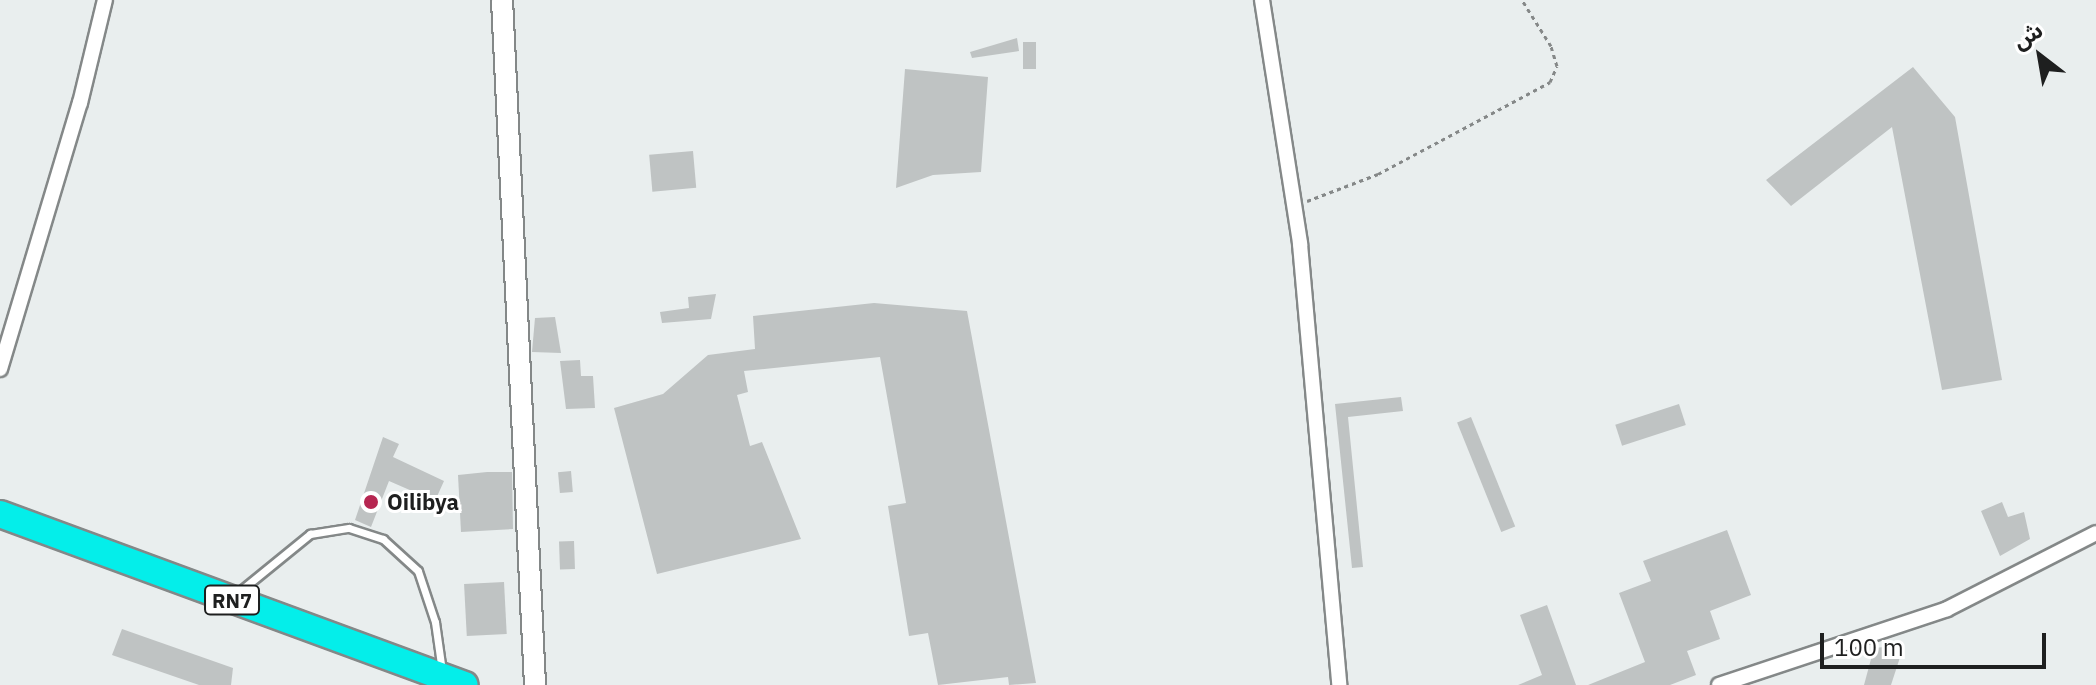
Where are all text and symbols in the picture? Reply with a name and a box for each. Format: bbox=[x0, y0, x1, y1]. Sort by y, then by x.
text: ش bbox=[2007, 15, 2048, 55]
north arrow bbox=[2000, 16, 2080, 96]
place label: Oilibya bbox=[387, 489, 459, 515]
marker: Oilibya bbox=[362, 493, 380, 511]
road number: RN7 bbox=[204, 584, 260, 616]
scale bar bbox=[1824, 617, 2050, 667]
text: 100 m bbox=[1834, 631, 1904, 663]

